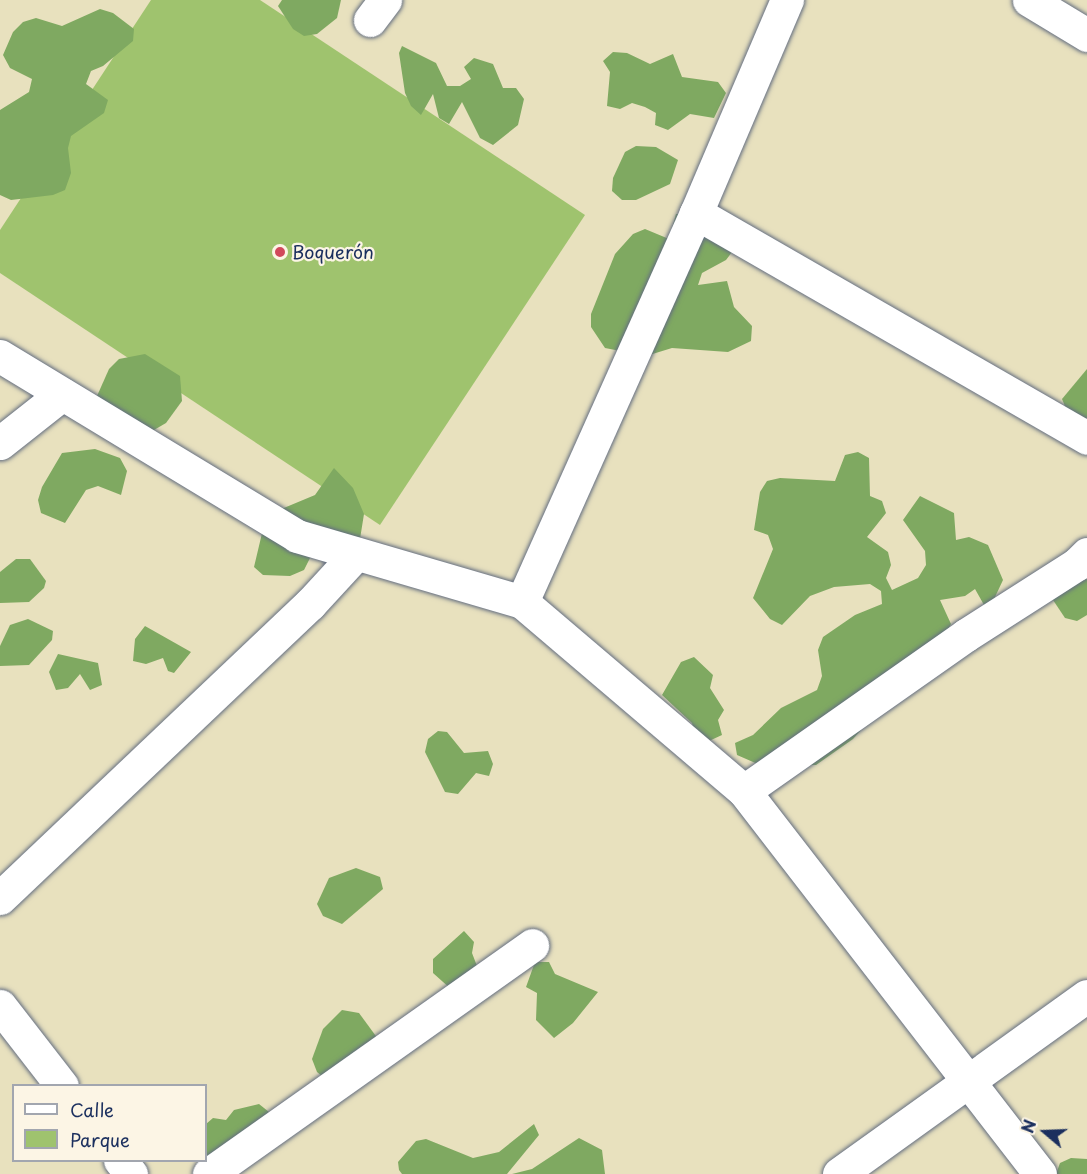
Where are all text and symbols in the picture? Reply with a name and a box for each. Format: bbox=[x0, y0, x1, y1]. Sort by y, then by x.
place label: Boquerón bbox=[292, 241, 374, 263]
marker: Boquerón bbox=[273, 245, 287, 259]
legend bbox=[12, 1084, 207, 1162]
text: Calle bbox=[70, 1096, 114, 1123]
north arrow bbox=[1015, 1102, 1075, 1162]
text: N bbox=[1015, 1116, 1041, 1136]
text: Parque bbox=[70, 1126, 130, 1153]

